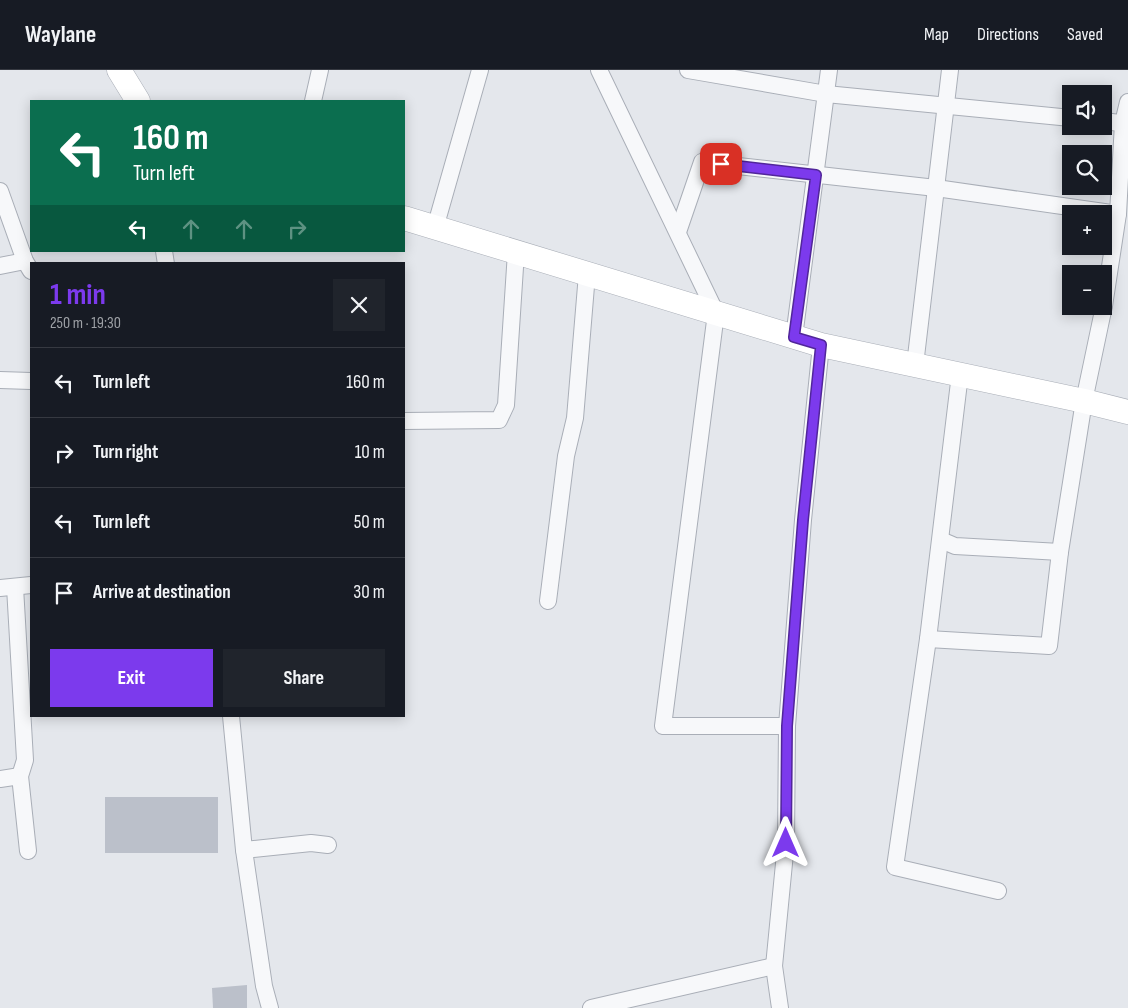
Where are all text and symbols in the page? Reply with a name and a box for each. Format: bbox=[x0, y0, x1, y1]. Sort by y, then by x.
text: Waylane bbox=[25, 20, 96, 49]
text: Map bbox=[924, 24, 949, 45]
text: Directions bbox=[977, 24, 1039, 45]
text: Saved bbox=[1067, 24, 1103, 45]
map controls bbox=[1062, 85, 1112, 315]
button: sound bbox=[1062, 85, 1112, 135]
text: 160 m bbox=[133, 117, 209, 160]
icon: left bbox=[50, 120, 115, 185]
pin bbox=[700, 143, 742, 185]
button: search bbox=[1062, 145, 1112, 195]
icon: arrive bbox=[707, 150, 735, 178]
text: Turn left bbox=[133, 160, 195, 187]
button: + bbox=[1062, 205, 1112, 255]
icon: left bbox=[124, 215, 152, 243]
icon: ahead bbox=[177, 215, 205, 243]
icon: ahead bbox=[230, 215, 258, 243]
icon: right bbox=[283, 215, 311, 243]
button: − bbox=[1062, 265, 1112, 315]
text: 1 min bbox=[50, 277, 106, 313]
button: close bbox=[333, 279, 385, 331]
text: 250 m · 19:30 bbox=[50, 314, 121, 333]
icon: left bbox=[50, 369, 78, 397]
text: Turn left bbox=[93, 371, 150, 394]
text: 160 m bbox=[346, 371, 385, 394]
icon: right bbox=[50, 439, 78, 467]
text: Turn right bbox=[93, 441, 158, 464]
text: 10 m bbox=[355, 441, 385, 464]
icon: left bbox=[50, 509, 78, 537]
text: Turn left bbox=[93, 511, 150, 534]
text: 50 m bbox=[354, 511, 385, 534]
icon: arrive bbox=[50, 579, 78, 607]
text: Arrive at destination bbox=[93, 581, 231, 604]
text: 30 m bbox=[353, 581, 385, 604]
button: Exit bbox=[50, 649, 213, 707]
button: Share bbox=[223, 649, 385, 707]
position arrow bbox=[759, 816, 811, 868]

